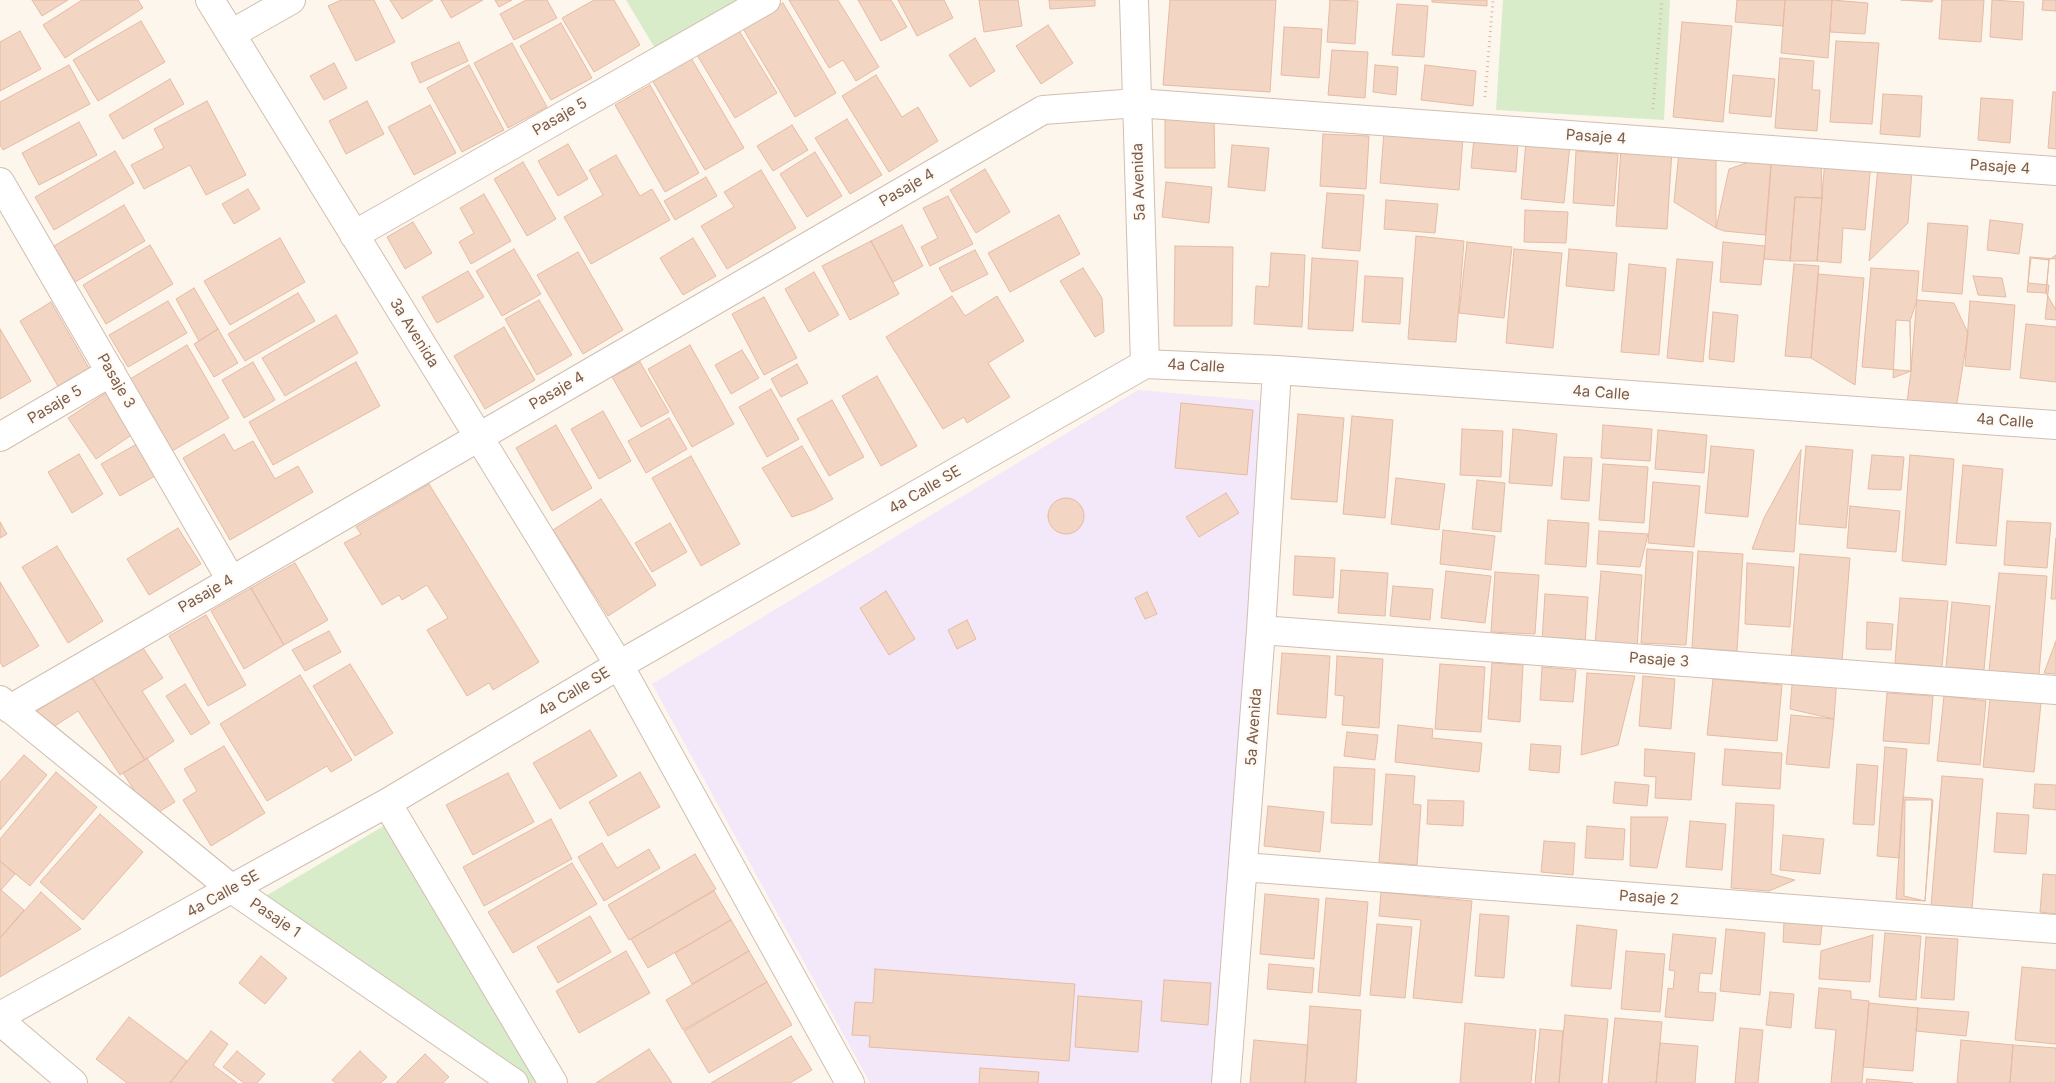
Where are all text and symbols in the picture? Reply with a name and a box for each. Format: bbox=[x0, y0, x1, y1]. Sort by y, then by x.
street label: Pasaje 5 bbox=[529, 94, 591, 140]
street label: Pasaje 4 bbox=[1565, 126, 1627, 148]
street label: 5a Avenida bbox=[1129, 143, 1149, 221]
street label: Pasaje 4 bbox=[1969, 156, 2031, 178]
street label: Pasaje 4 bbox=[876, 165, 938, 211]
street label: 3a Avenida bbox=[386, 295, 442, 371]
street label: Pasaje 3 bbox=[93, 350, 139, 412]
street label: 4a Calle bbox=[1167, 356, 1225, 376]
street label: Pasaje 4 bbox=[526, 368, 588, 414]
street label: Pasaje 5 bbox=[25, 382, 85, 428]
street label: 4a Calle bbox=[1572, 382, 1630, 404]
street label: 4a Calle bbox=[1976, 410, 2034, 432]
street label: 4a Calle SE bbox=[886, 462, 964, 518]
street label: Pasaje 4 bbox=[175, 571, 237, 617]
street label: Pasaje 3 bbox=[1628, 649, 1690, 671]
street label: 4a Calle SE bbox=[535, 664, 613, 720]
street label: 5a Avenida bbox=[1242, 687, 1266, 767]
street label: 4a Calle SE bbox=[183, 867, 263, 921]
street label: Pasaje 2 bbox=[1618, 887, 1680, 909]
street label: Pasaje 1 bbox=[246, 895, 304, 941]

